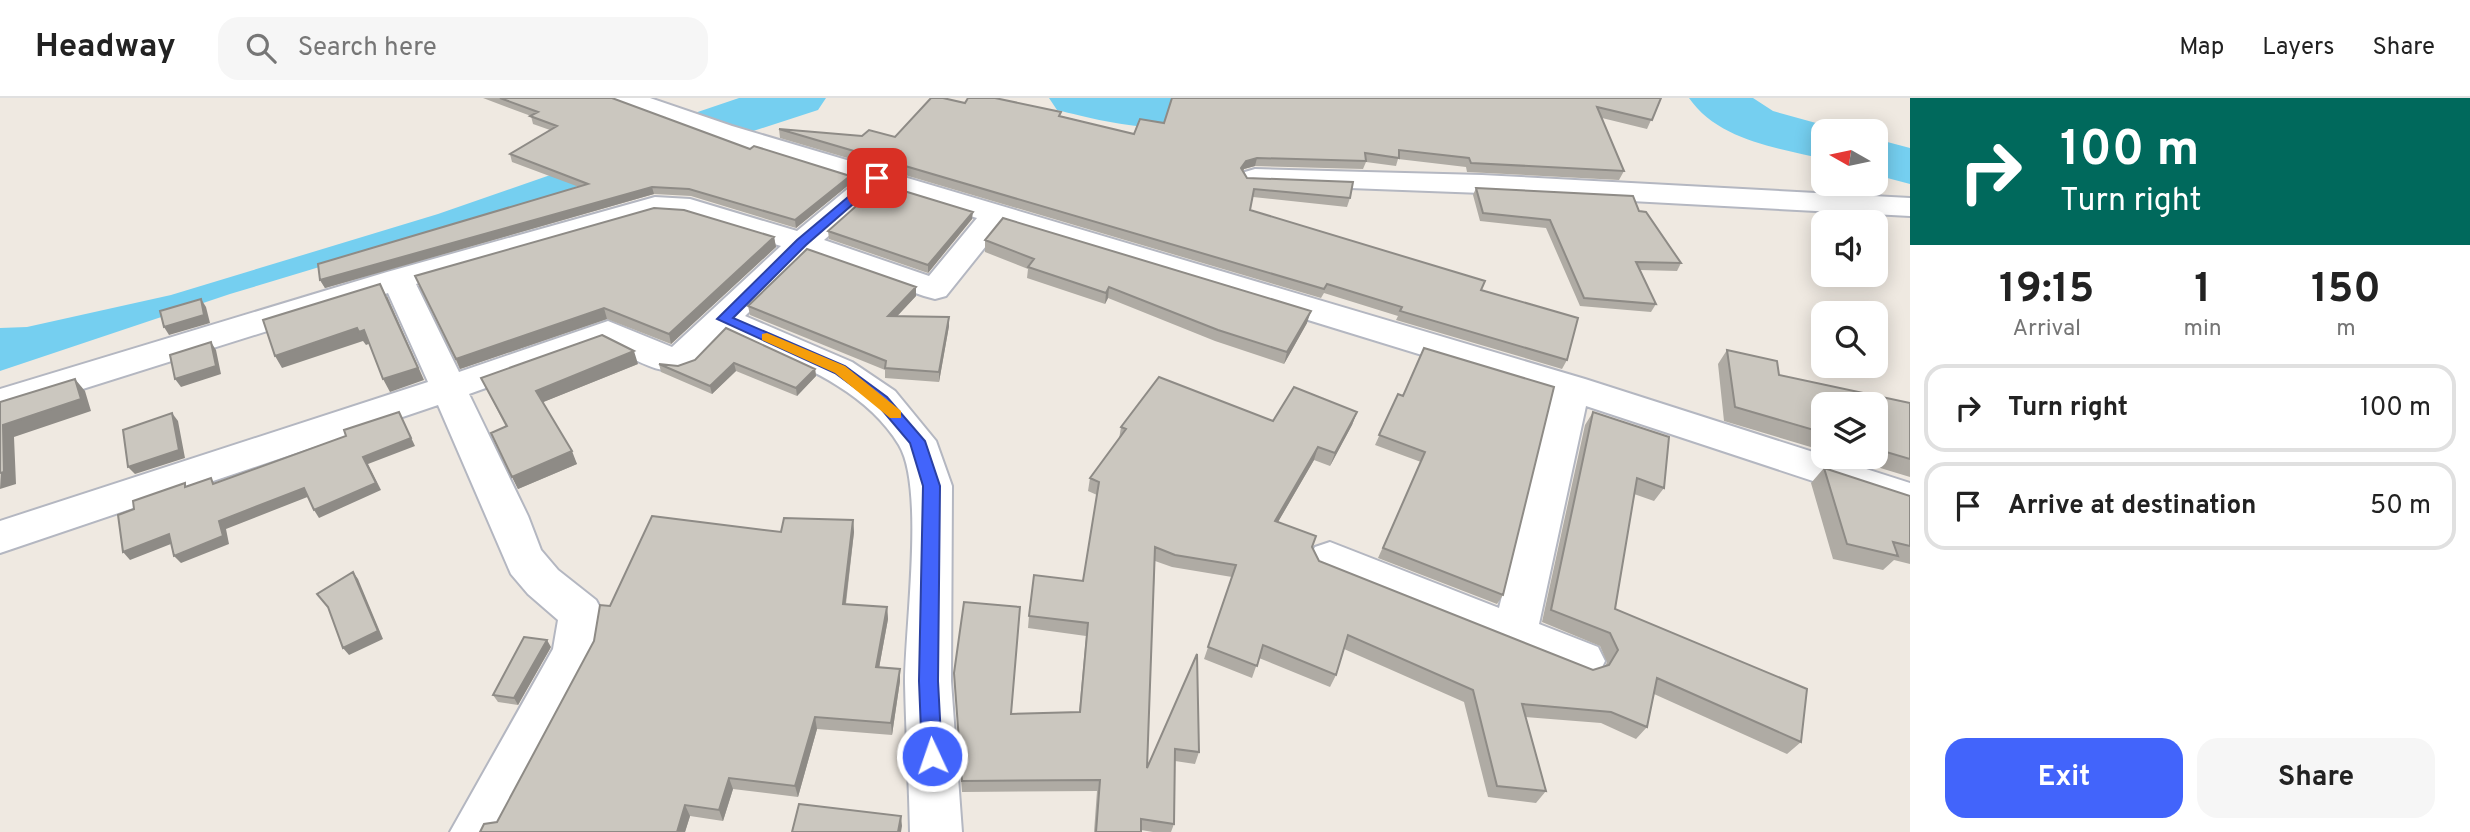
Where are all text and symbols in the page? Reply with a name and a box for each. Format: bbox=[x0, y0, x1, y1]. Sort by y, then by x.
search box bbox=[218, 17, 708, 80]
text: Headway bbox=[35, 27, 176, 69]
icon: search bbox=[242, 29, 280, 67]
text: Search here bbox=[298, 32, 437, 65]
text: Map bbox=[2179, 33, 2224, 63]
text: Layers bbox=[2262, 33, 2334, 63]
text: Share bbox=[2372, 33, 2435, 63]
north arrow bbox=[1811, 119, 1888, 196]
map controls bbox=[1811, 119, 1888, 469]
text: 100 m bbox=[2060, 121, 2199, 183]
icon: right bbox=[1945, 126, 2036, 217]
pin bbox=[847, 148, 907, 208]
icon: arrive bbox=[858, 159, 896, 197]
text: Turn right bbox=[2060, 182, 2202, 222]
button: sound bbox=[1811, 210, 1888, 287]
text: 19:15 bbox=[1999, 264, 2094, 317]
text: 1 bbox=[2194, 264, 2211, 317]
text: 150 bbox=[2311, 264, 2381, 317]
button: search bbox=[1811, 301, 1888, 378]
text: Arrival bbox=[2012, 315, 2081, 344]
text: min bbox=[2184, 315, 2222, 344]
text: m bbox=[2336, 315, 2356, 344]
icon: right bbox=[1949, 389, 1987, 427]
button: layers bbox=[1811, 392, 1888, 469]
text: Turn right bbox=[2008, 392, 2128, 425]
text: 100 m bbox=[2360, 392, 2431, 425]
icon: arrive bbox=[1949, 487, 1987, 525]
text: Arrive at destination bbox=[2008, 490, 2256, 523]
text: 50 m bbox=[2370, 490, 2431, 523]
position arrow bbox=[895, 719, 969, 793]
button: Exit bbox=[1945, 738, 2183, 818]
button: Share bbox=[2197, 738, 2435, 818]

